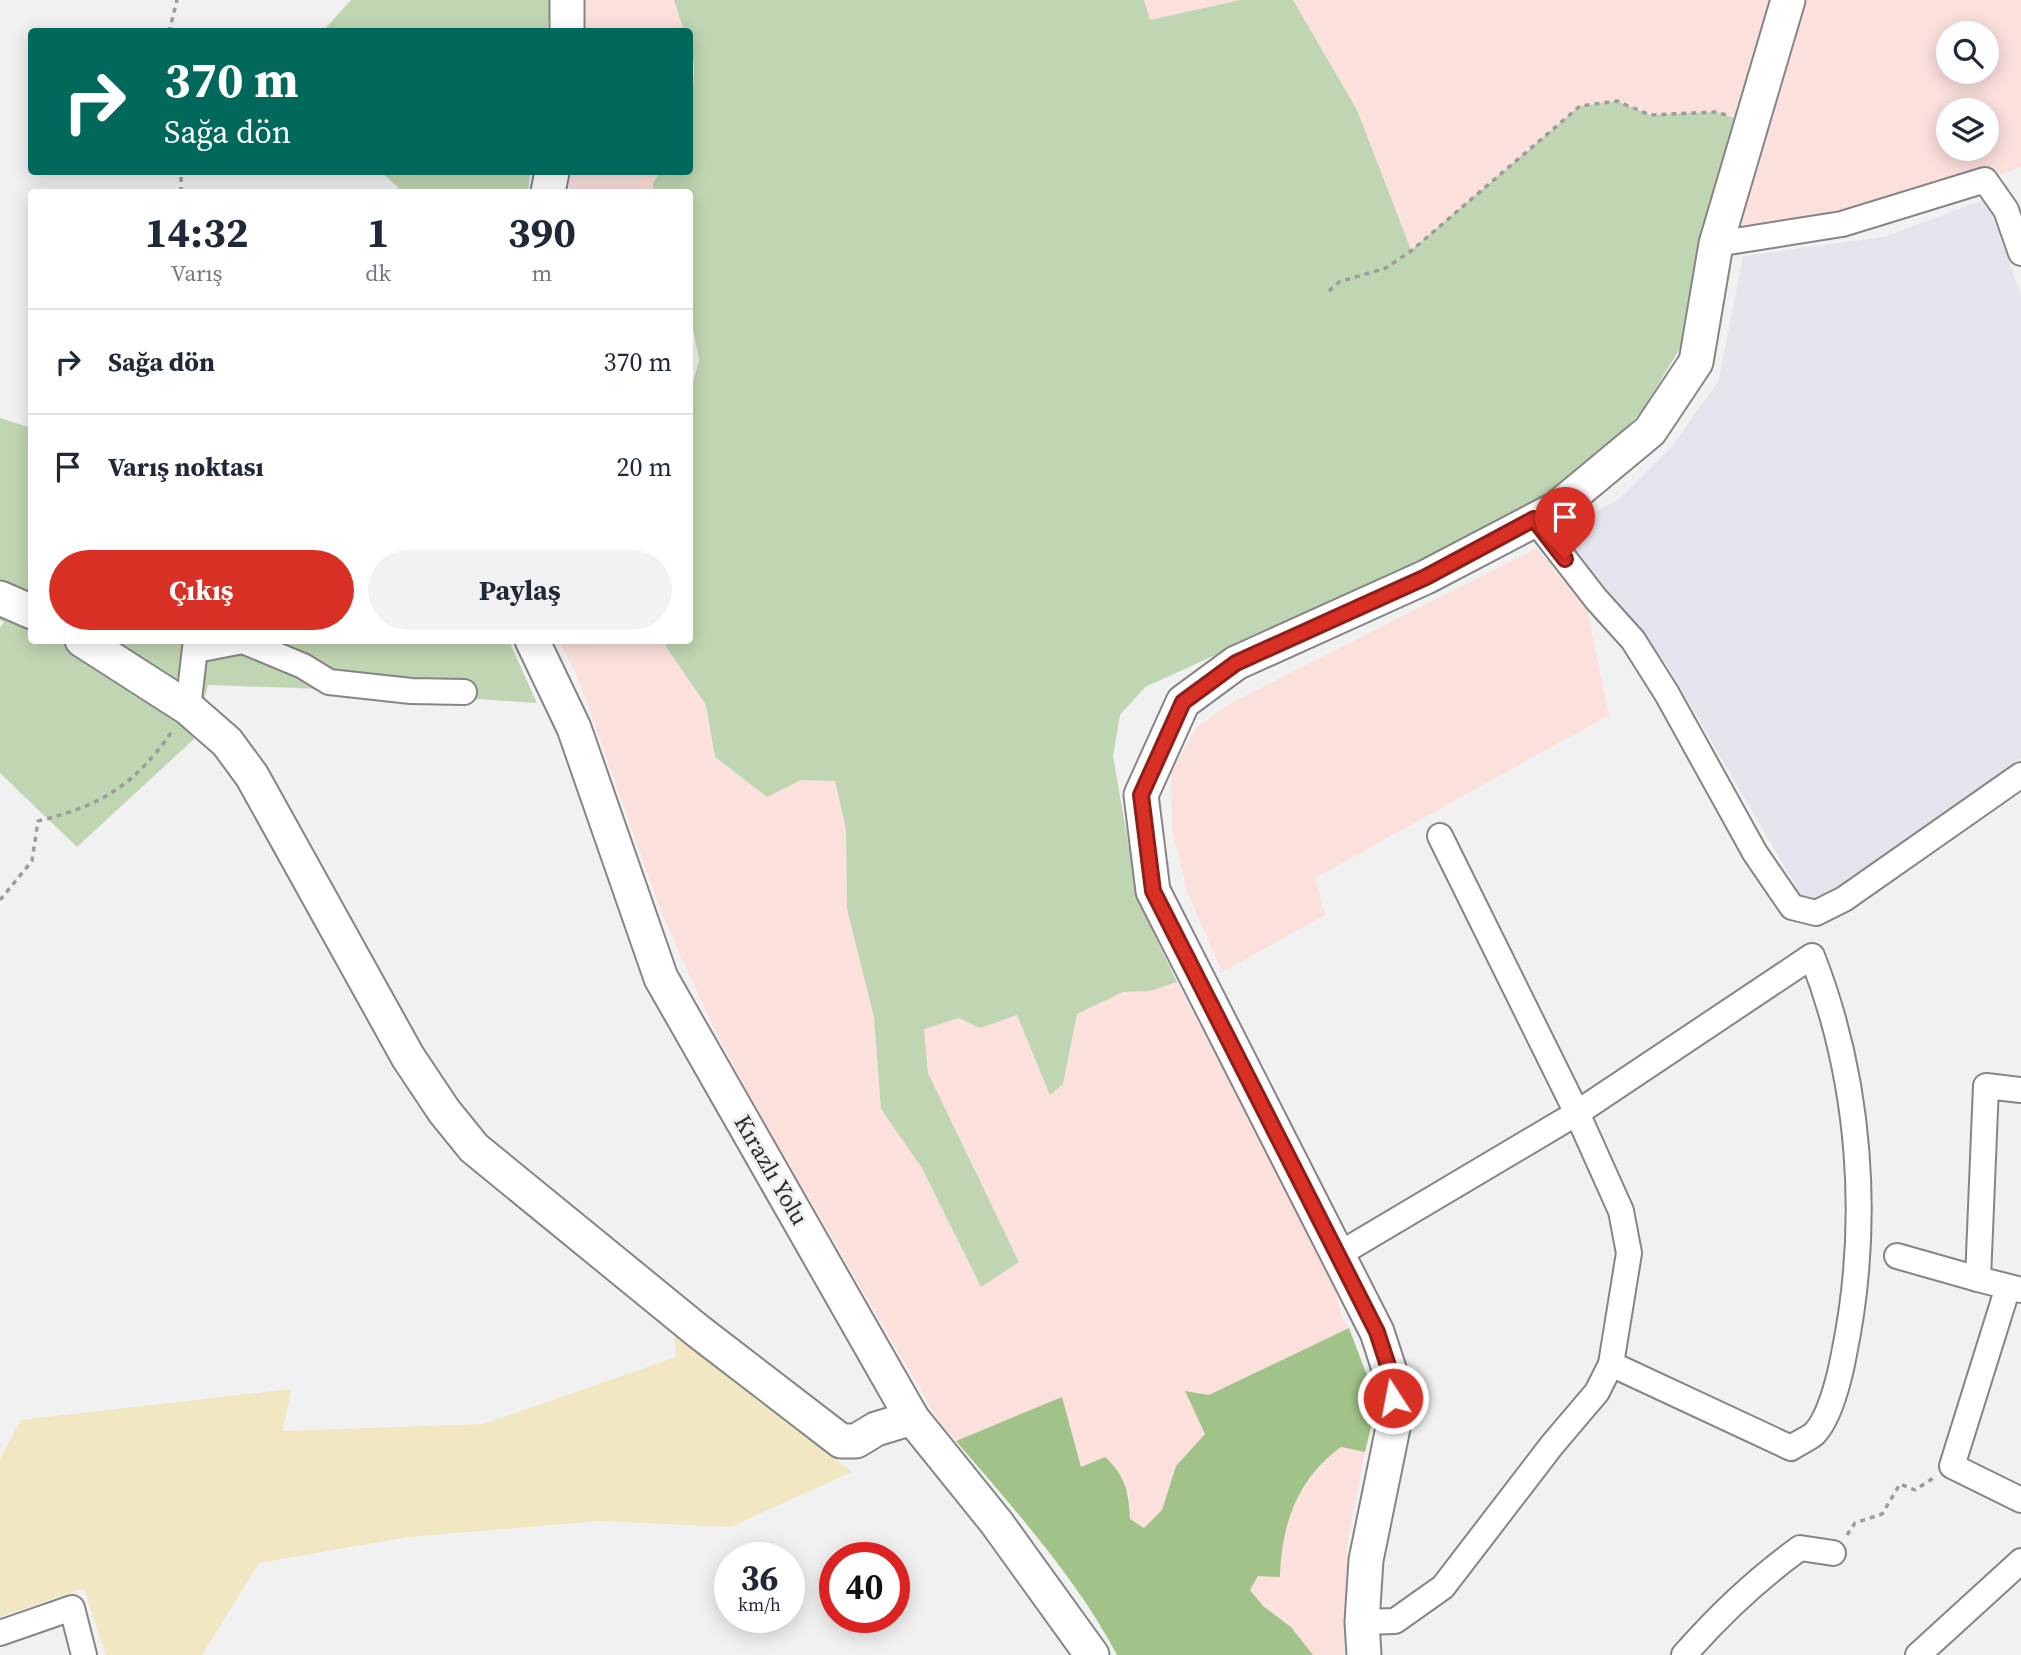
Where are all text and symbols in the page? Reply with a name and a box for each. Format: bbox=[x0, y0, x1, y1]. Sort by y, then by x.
map controls bbox=[1936, 21, 1999, 161]
button: search bbox=[1936, 21, 1999, 84]
text: 370 m bbox=[164, 46, 299, 113]
icon: right bbox=[49, 56, 140, 147]
button: layers bbox=[1936, 98, 1999, 161]
text: Sağa dön bbox=[164, 110, 291, 154]
text: 14:32 bbox=[145, 203, 249, 261]
text: 1 bbox=[367, 203, 390, 261]
text: 390 bbox=[508, 203, 576, 261]
text: Varış bbox=[171, 257, 223, 289]
text: dk bbox=[365, 257, 391, 289]
text: m bbox=[532, 257, 552, 289]
icon: right bbox=[49, 343, 87, 381]
text: Sağa dön bbox=[108, 344, 215, 380]
text: 370 m bbox=[604, 344, 672, 380]
icon: arrive bbox=[49, 448, 87, 486]
text: Varış noktası bbox=[108, 449, 264, 485]
text: 20 m bbox=[617, 449, 672, 485]
pin bbox=[1535, 487, 1595, 559]
icon: arrive bbox=[1546, 498, 1584, 536]
button: Çıkış bbox=[49, 550, 354, 630]
button: Paylaş bbox=[368, 550, 672, 630]
street label: Kırazlı Yolu bbox=[727, 1109, 816, 1231]
position arrow bbox=[1356, 1361, 1430, 1435]
speed limit sign: 40 bbox=[819, 1542, 910, 1633]
text: 36 bbox=[741, 1554, 778, 1602]
text: km/h bbox=[738, 1592, 781, 1617]

